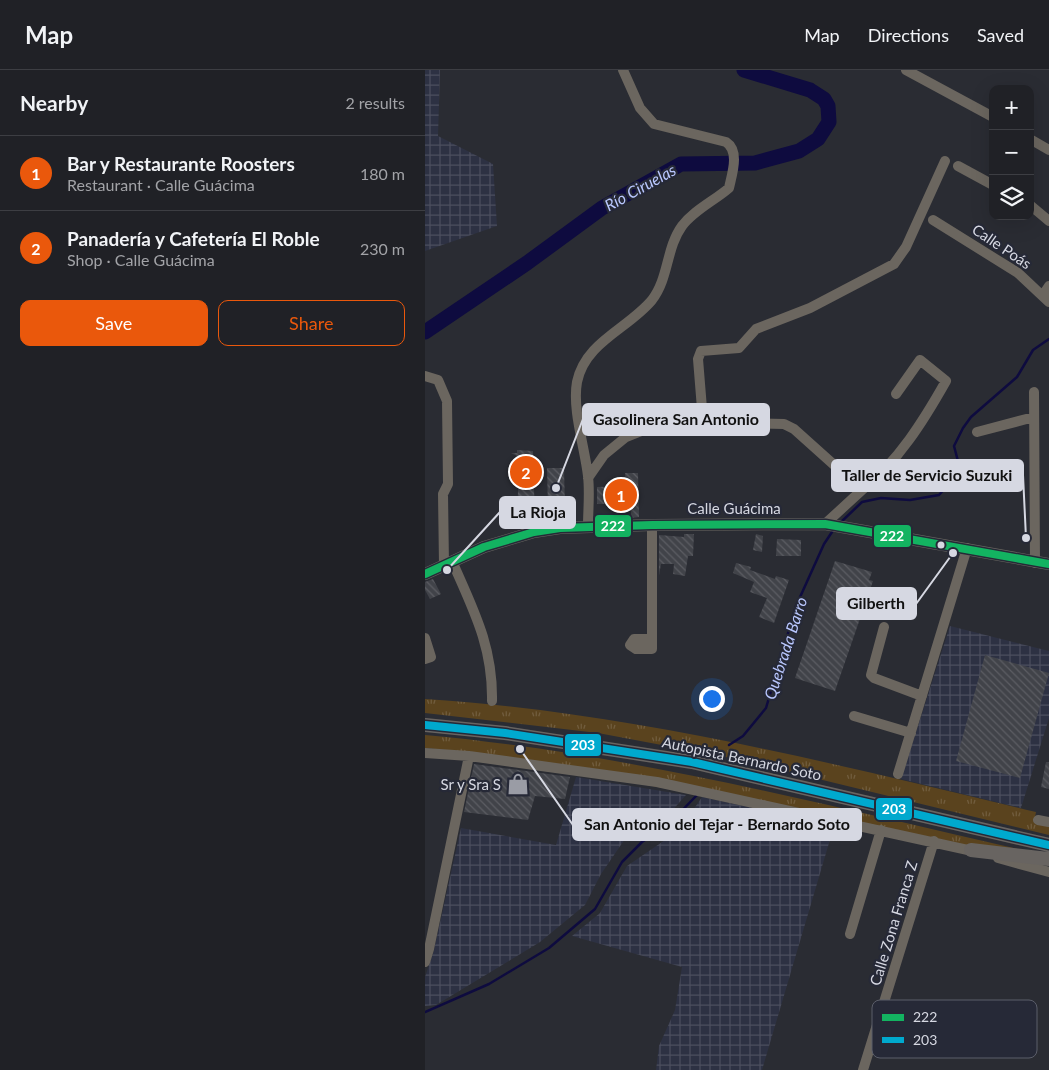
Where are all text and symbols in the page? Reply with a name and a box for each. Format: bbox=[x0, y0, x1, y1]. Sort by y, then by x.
text: Map bbox=[25, 20, 73, 49]
text: Map bbox=[804, 24, 840, 46]
text: Directions bbox=[868, 24, 949, 46]
text: Saved bbox=[977, 24, 1024, 46]
map controls bbox=[989, 85, 1034, 220]
button: + bbox=[989, 85, 1034, 130]
text: Nearby bbox=[20, 90, 88, 115]
text: 2 results bbox=[345, 93, 405, 112]
button: − bbox=[989, 130, 1034, 175]
text: Bar y Restaurante Roosters bbox=[67, 152, 295, 175]
water label: Río Ciruelas bbox=[601, 159, 679, 214]
text: 1 bbox=[31, 164, 41, 183]
text: 180 m bbox=[360, 164, 405, 183]
text: Restaurant · Calle Guácima bbox=[67, 175, 255, 194]
button: layers bbox=[989, 175, 1034, 220]
street label: Calle Poás bbox=[969, 220, 1035, 272]
text: Panadería y Cafetería El Roble bbox=[67, 227, 320, 250]
text: 2 bbox=[31, 239, 41, 258]
text: 230 m bbox=[360, 239, 405, 258]
text: Shop · Calle Guácima bbox=[67, 250, 215, 269]
button: Save bbox=[20, 300, 208, 346]
button: Share bbox=[218, 300, 405, 346]
callout: Gasolinera San Antonio bbox=[583, 404, 769, 435]
text: Gasolinera San Antonio bbox=[593, 409, 759, 428]
pin: 2 bbox=[510, 453, 542, 491]
callout: Taller de Servicio Suzuki bbox=[832, 460, 1023, 491]
text: Taller de Servicio Suzuki bbox=[842, 465, 1012, 484]
pin: 1 bbox=[605, 476, 637, 514]
callout: La Rioja bbox=[500, 497, 575, 528]
street label: Calle Guácima bbox=[687, 499, 781, 517]
text: La Rioja bbox=[510, 502, 566, 521]
line badge: 222 bbox=[594, 514, 632, 538]
text: 222 bbox=[601, 517, 625, 534]
line badge: 222 bbox=[873, 524, 912, 548]
text: 222 bbox=[880, 527, 904, 544]
unlabelled marker bbox=[936, 540, 946, 550]
callout: Gilberth bbox=[837, 588, 916, 619]
text: Gilberth bbox=[847, 593, 905, 612]
water label: Quebrada Barro bbox=[759, 594, 811, 702]
your location bbox=[699, 686, 725, 712]
street label: Autopista Bernardo Soto bbox=[661, 732, 823, 784]
line badge: 203 bbox=[564, 733, 602, 757]
text: 203 bbox=[571, 736, 595, 753]
shop icon: Sr y Sra S bbox=[505, 771, 531, 797]
place label: Sr y Sra S bbox=[440, 775, 501, 793]
line badge: 203 bbox=[875, 797, 913, 821]
text: 203 bbox=[882, 800, 906, 817]
callout: San Antonio del Tejar - Bernardo Soto bbox=[573, 809, 861, 840]
text: San Antonio del Tejar - Bernardo Soto bbox=[584, 814, 850, 833]
street label: Calle Zona Franca Z bbox=[865, 858, 921, 988]
legend bbox=[872, 1000, 1037, 1058]
text: 222 bbox=[913, 1008, 937, 1025]
text: 203 bbox=[913, 1031, 937, 1048]

